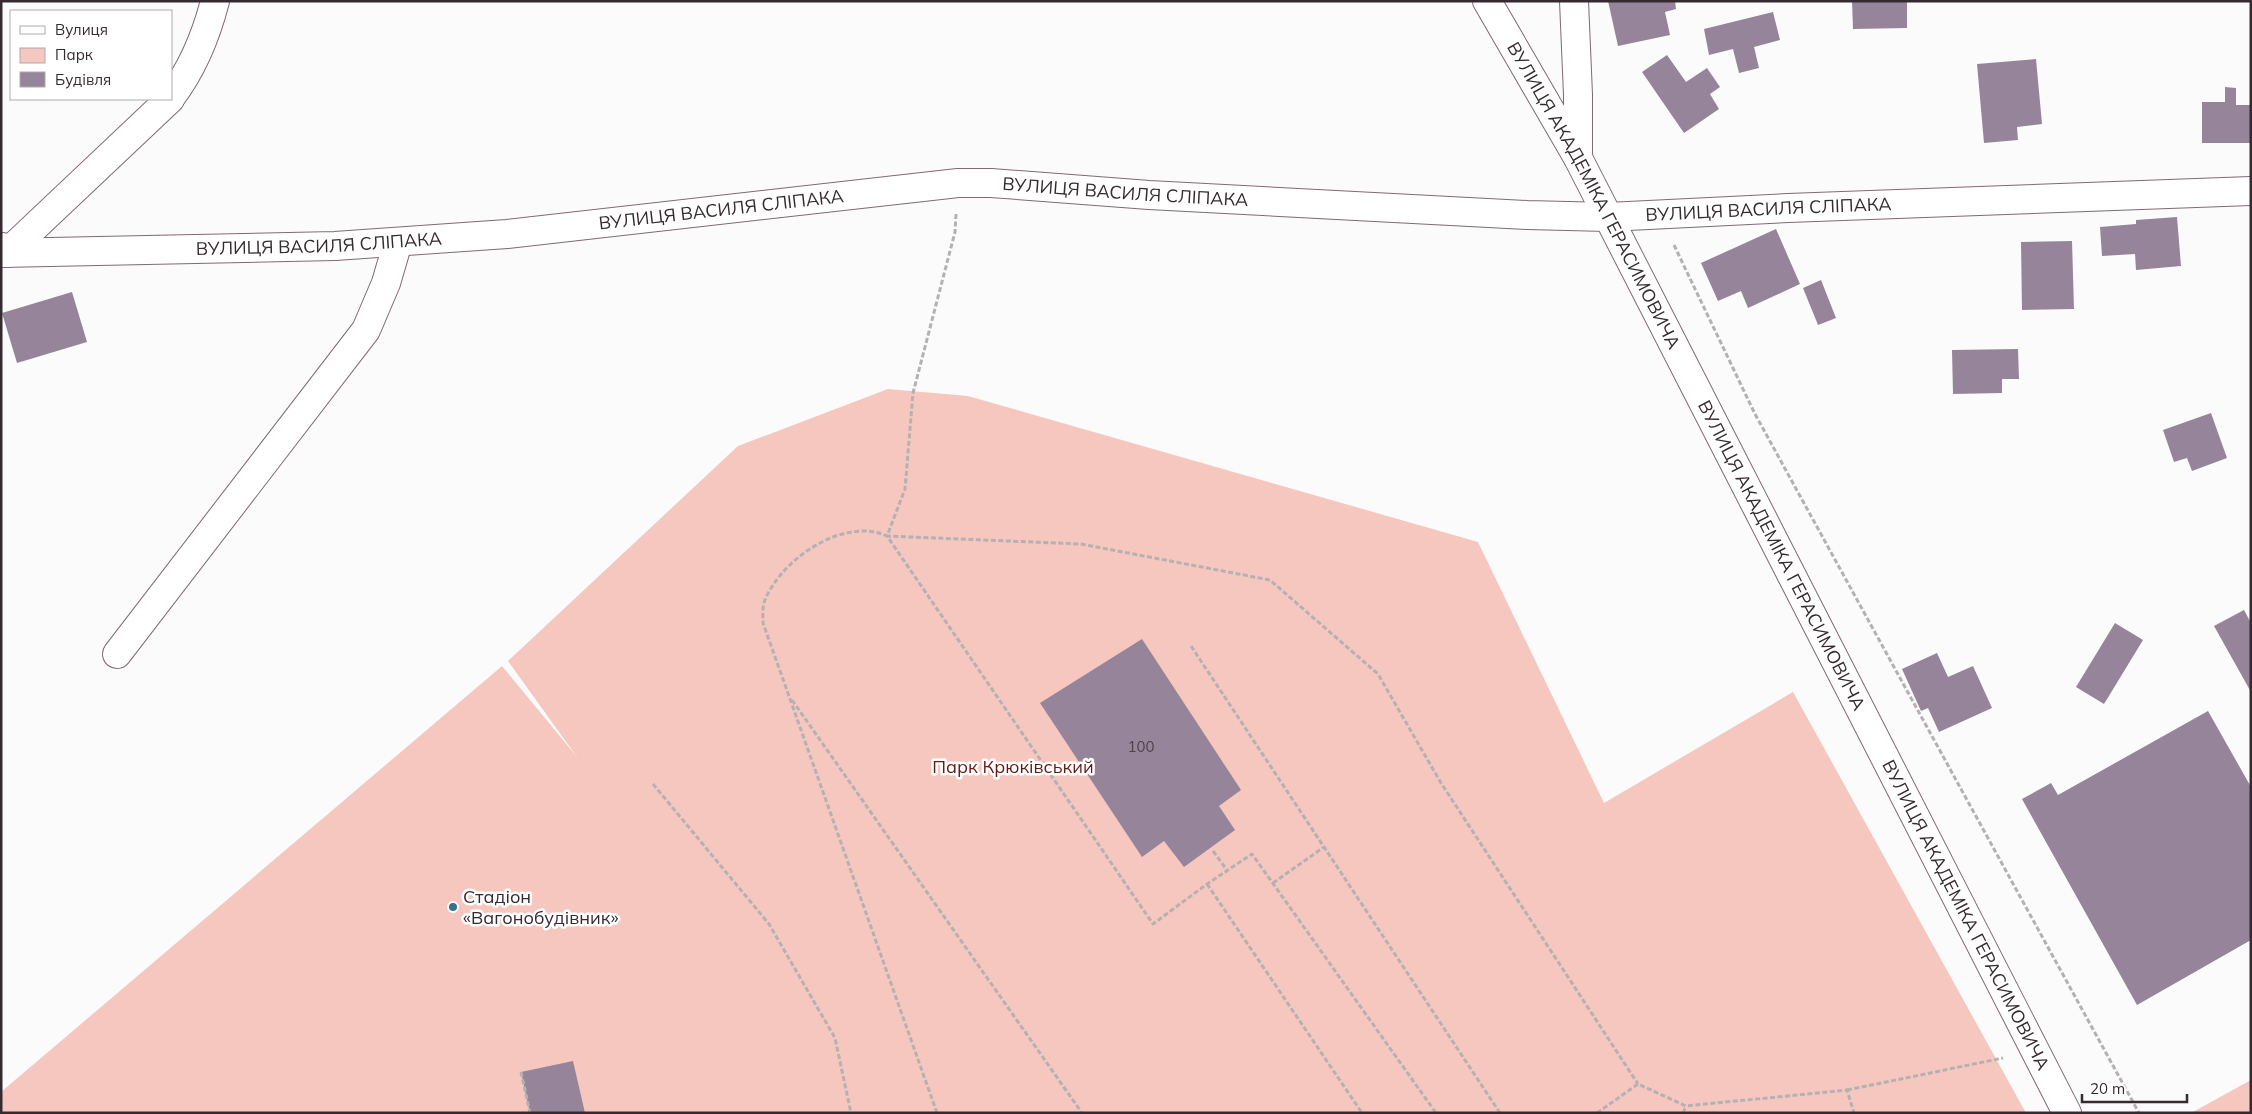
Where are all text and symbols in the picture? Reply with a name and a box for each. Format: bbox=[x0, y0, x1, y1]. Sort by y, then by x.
legend bbox=[10, 10, 172, 100]
text: Вулиця bbox=[55, 20, 108, 39]
street label: ВУЛИЦЯ АКАДЕМІКА ГЕРАСИМОВИЧА bbox=[1502, 38, 1686, 353]
text: Парк bbox=[55, 45, 94, 64]
text: Будівля bbox=[55, 70, 111, 89]
street label: ВУЛИЦЯ ВАСИЛЯ СЛІПАКА bbox=[1002, 172, 1249, 211]
street label: ВУЛИЦЯ ВАСИЛЯ СЛІПАКА bbox=[597, 184, 845, 235]
street label: ВУЛИЦЯ ВАСИЛЯ СЛІПАКА bbox=[1645, 192, 1892, 226]
street label: ВУЛИЦЯ ВАСИЛЯ СЛІПАКА bbox=[196, 227, 443, 260]
street label: ВУЛИЦЯ АКАДЕМІКА ГЕРАСИМОВИЧА bbox=[1693, 396, 1871, 714]
house number: 100 bbox=[1127, 737, 1155, 756]
park label: Парк Крюківський bbox=[932, 755, 1094, 778]
street label: ВУЛИЦЯ АКАДЕМІКА ГЕРАСИМОВИЧА bbox=[1877, 756, 2055, 1074]
place label: Стадіон «Вагонобудівник» bbox=[463, 885, 618, 929]
marker: Стадіон «Вагонобудівник» bbox=[447, 901, 459, 913]
scale bar bbox=[2082, 1072, 2187, 1104]
text: 20 m bbox=[2090, 1079, 2125, 1098]

